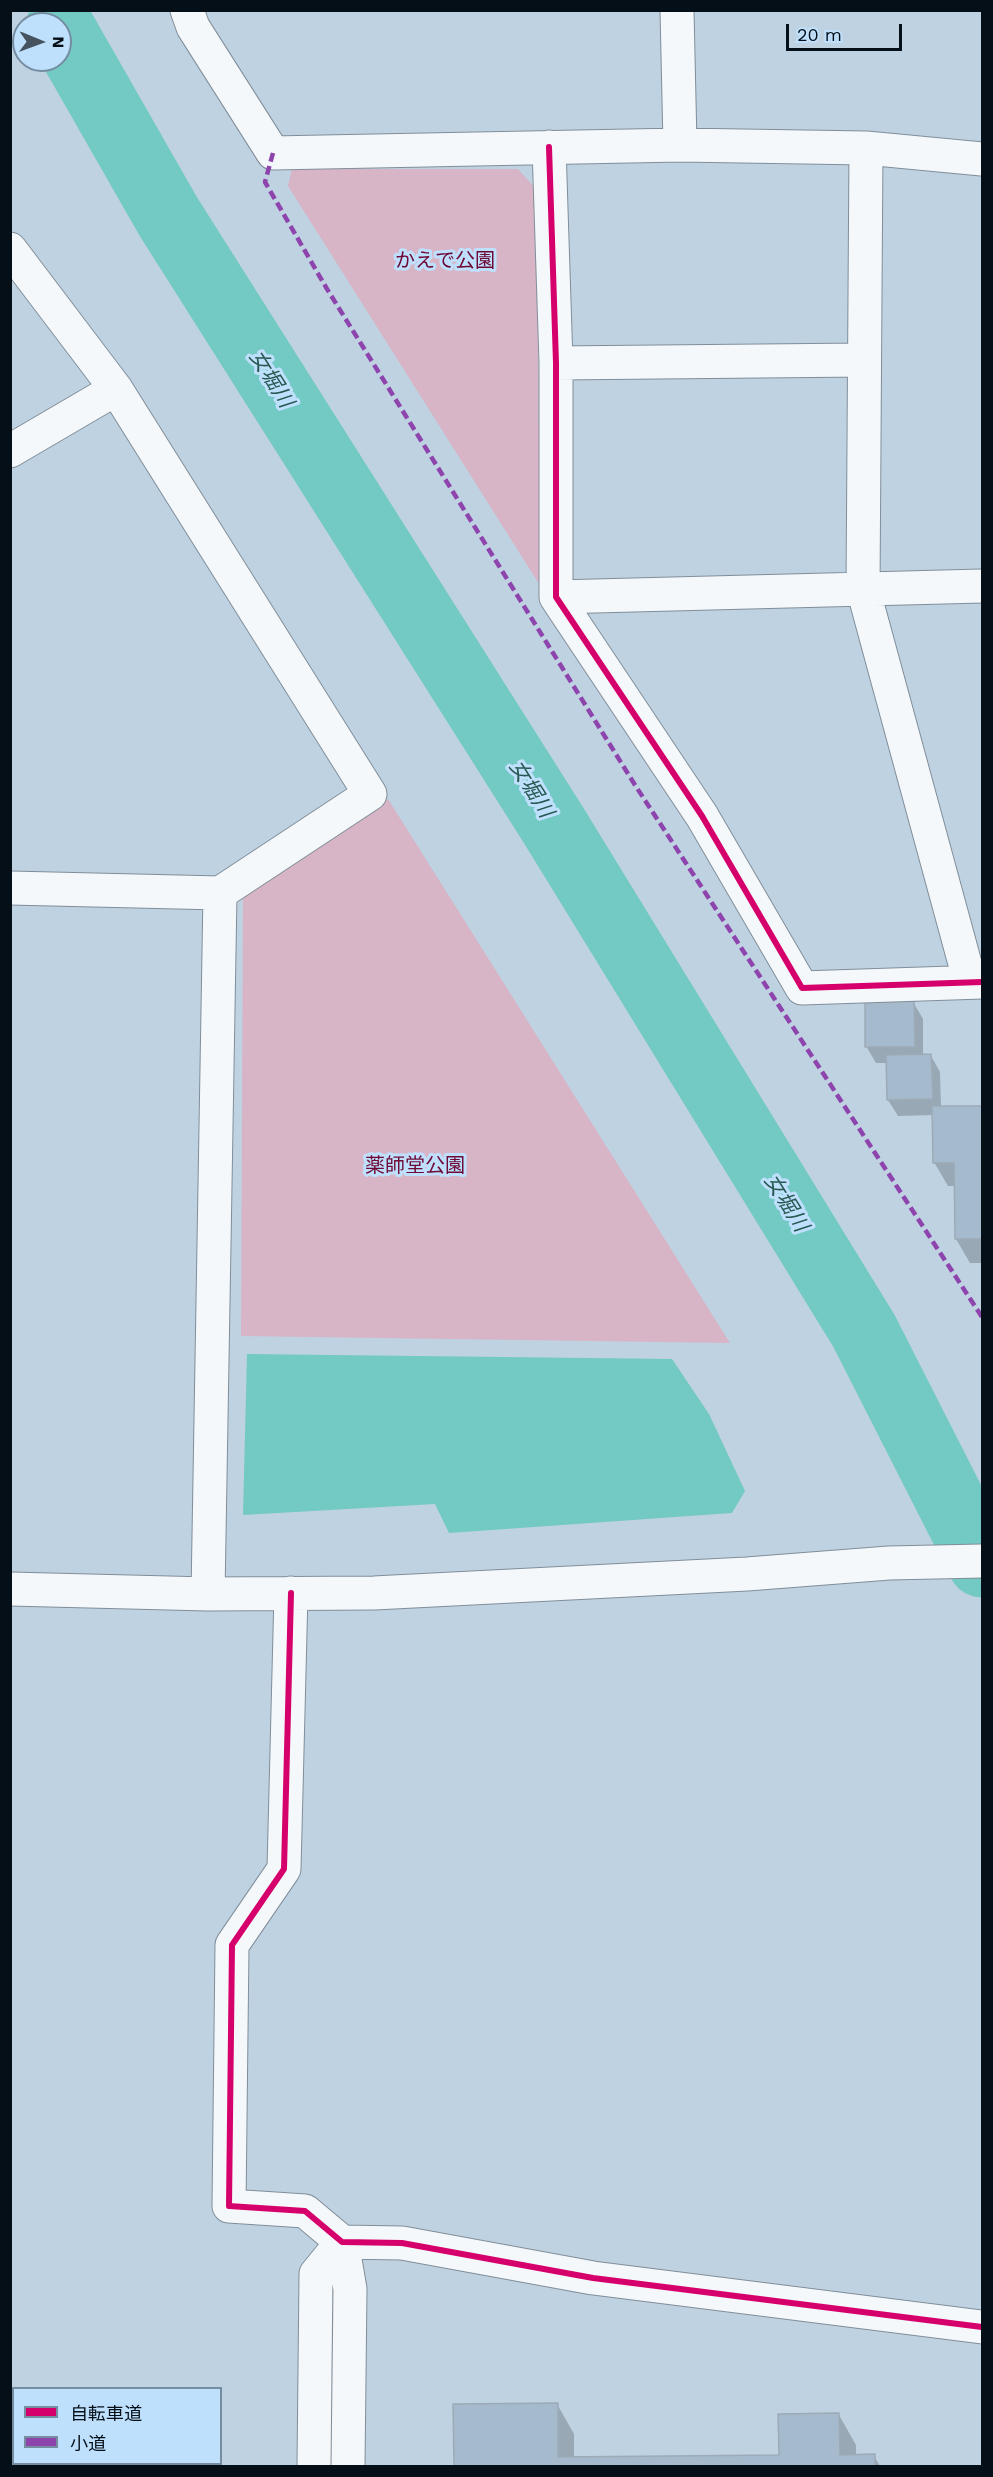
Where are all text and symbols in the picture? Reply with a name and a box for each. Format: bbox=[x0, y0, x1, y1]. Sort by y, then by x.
north arrow bbox=[12, 12, 72, 72]
scale bar bbox=[789, 12, 904, 50]
text: 20 m bbox=[797, 24, 842, 45]
text: N bbox=[49, 36, 68, 48]
park label: かえで公園 bbox=[395, 249, 495, 273]
water label: 女堀川 bbox=[244, 346, 298, 412]
water label: 女堀川 bbox=[504, 756, 558, 822]
park label: 薬師堂公園 bbox=[365, 1154, 465, 1178]
water label: 女堀川 bbox=[759, 1170, 813, 1236]
legend bbox=[12, 2387, 222, 2465]
text: 自転車道 bbox=[70, 2403, 142, 2424]
text: 小道 bbox=[70, 2433, 106, 2454]

